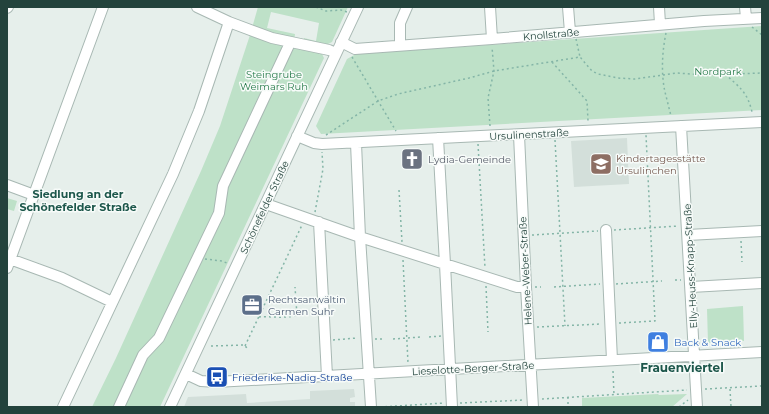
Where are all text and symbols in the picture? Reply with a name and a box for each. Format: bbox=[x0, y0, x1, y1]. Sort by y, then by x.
street label: Knollstraße bbox=[522, 26, 580, 43]
park label: Nordpark bbox=[694, 65, 742, 78]
park label: Steingrube Weimars Ruh bbox=[240, 68, 308, 93]
street label: Ursulinenstraße bbox=[489, 126, 569, 143]
church icon: Lydia-Gemeinde bbox=[399, 146, 425, 172]
school or university icon: Kindertagesstätte Ursulinchen bbox=[588, 151, 614, 177]
place label: Kindertagesstätte Ursulinchen bbox=[616, 152, 706, 177]
place label: Lydia-Gemeinde bbox=[428, 153, 511, 166]
street label: Schönefelder Straße bbox=[237, 158, 292, 256]
district label: Siedlung an der Schönefelder Straße bbox=[19, 187, 137, 214]
street label: Elly-Heuss-Knapp-Straße bbox=[681, 203, 700, 329]
street label: Helene-Weber-Straße bbox=[516, 216, 535, 326]
office icon: Rechtsanwältin Carmen Suhr bbox=[239, 292, 265, 318]
place label: Rechtsanwältin Carmen Suhr bbox=[268, 293, 346, 318]
shop icon: Back & Snack bbox=[645, 329, 671, 355]
place label: Back & Snack bbox=[674, 336, 741, 349]
street label: Lieselotte-Berger-Straße bbox=[411, 359, 535, 378]
district label: Frauenviertel bbox=[640, 360, 724, 375]
bus stop icon: Friederike-Nadig-Straße bbox=[204, 364, 230, 390]
place label: Friederike-Nadig-Straße bbox=[232, 371, 353, 384]

